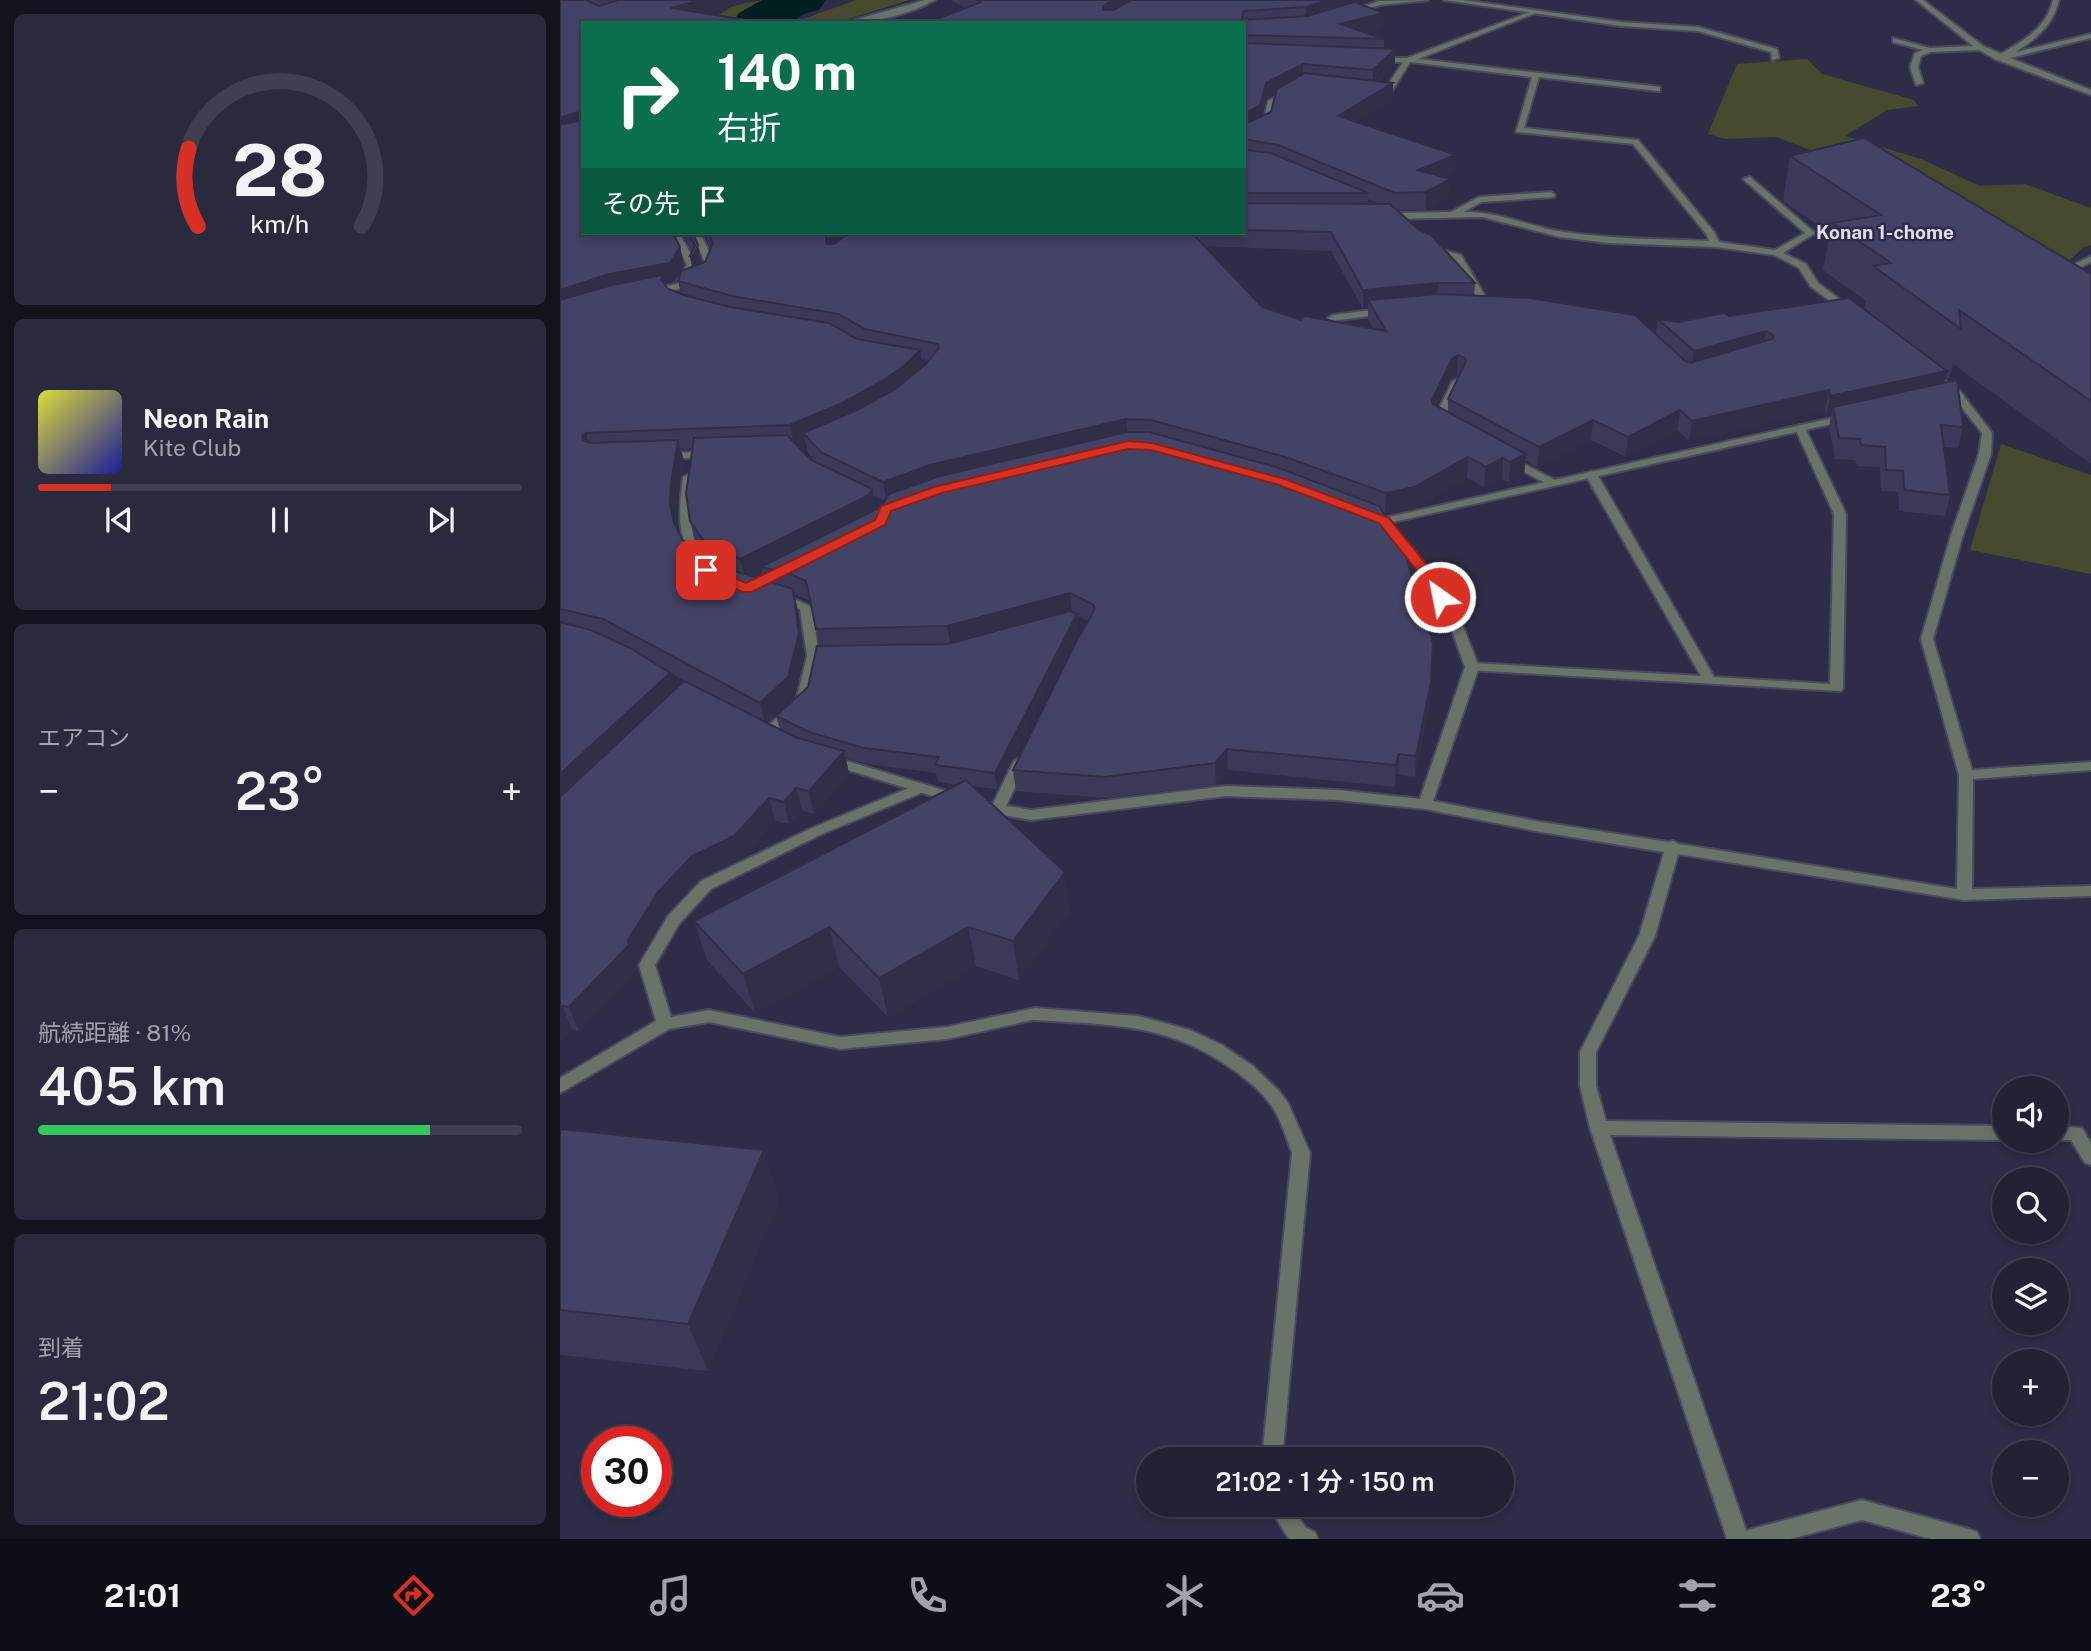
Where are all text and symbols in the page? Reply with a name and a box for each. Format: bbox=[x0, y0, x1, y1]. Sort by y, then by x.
text: 140 m bbox=[717, 43, 857, 101]
icon: right bbox=[602, 49, 693, 140]
text: 右折 bbox=[717, 109, 781, 146]
text: 28 bbox=[232, 127, 328, 212]
icon: arrive bbox=[694, 182, 732, 220]
text: その先 bbox=[602, 188, 680, 219]
text: km/h bbox=[251, 208, 309, 238]
district label: Konan 1-chome bbox=[1816, 221, 1954, 243]
text: Neon Rain bbox=[143, 403, 269, 434]
text: Kite Club bbox=[143, 434, 241, 461]
icon: previous bbox=[100, 501, 138, 539]
icon: pause bbox=[261, 501, 299, 539]
icon: next bbox=[422, 501, 460, 539]
pin bbox=[676, 540, 736, 600]
icon: arrive bbox=[687, 551, 725, 589]
position arrow bbox=[1403, 560, 1477, 634]
text: エアコン bbox=[38, 724, 130, 751]
text: 23° bbox=[235, 761, 325, 822]
text: − bbox=[38, 769, 59, 814]
text: + bbox=[501, 769, 522, 814]
text: 航続距離 · 81% bbox=[38, 1019, 191, 1046]
text: 405 km bbox=[38, 1056, 226, 1117]
map controls bbox=[1992, 1076, 2069, 1517]
button: sound bbox=[1992, 1076, 2069, 1153]
button: search bbox=[1992, 1167, 2069, 1244]
button: layers bbox=[1992, 1258, 2069, 1335]
text: 到着 bbox=[38, 1334, 84, 1361]
button: + bbox=[1992, 1349, 2069, 1426]
text: 21:02 bbox=[38, 1371, 170, 1432]
speed limit sign: 30 bbox=[581, 1426, 672, 1517]
button: − bbox=[1992, 1440, 2069, 1517]
text: 21:02 · 1 分 · 150 m bbox=[1216, 1466, 1434, 1497]
icon: directions bbox=[389, 1571, 438, 1620]
icon: music bbox=[646, 1571, 695, 1620]
icon: phone bbox=[903, 1571, 952, 1620]
icon: climate bbox=[1160, 1571, 1209, 1620]
icon: car bbox=[1416, 1571, 1465, 1620]
icon: filters bbox=[1673, 1571, 1722, 1620]
text: 21:01 bbox=[104, 1577, 181, 1614]
text: 23° bbox=[1930, 1577, 1987, 1614]

